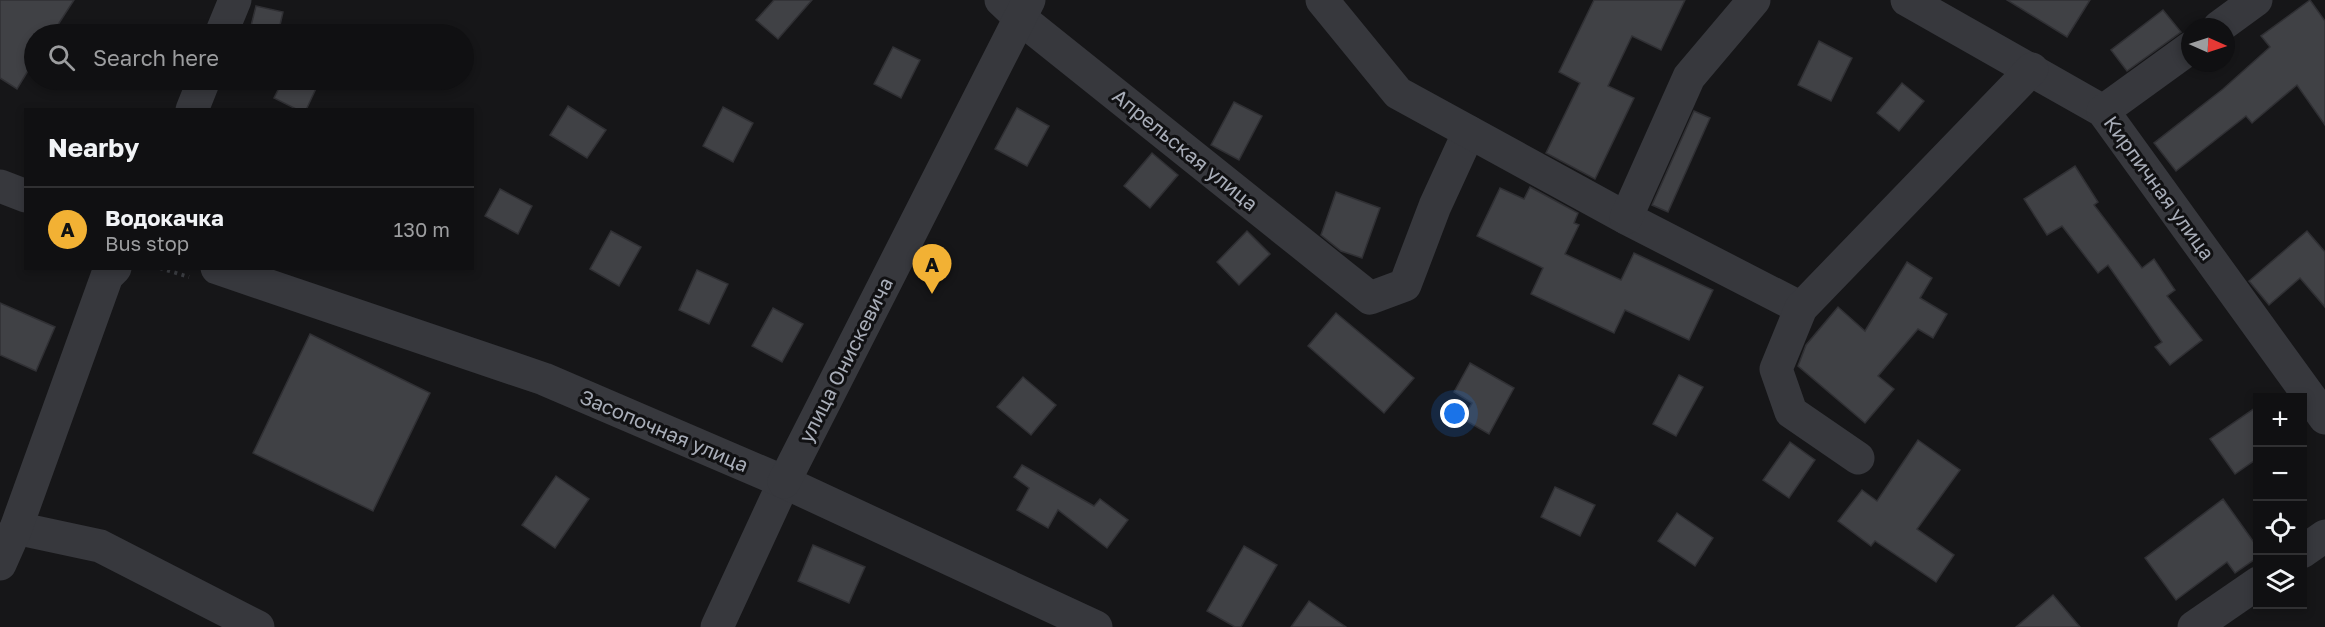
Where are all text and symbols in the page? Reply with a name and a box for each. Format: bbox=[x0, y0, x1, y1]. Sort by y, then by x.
north arrow bbox=[2181, 18, 2235, 72]
search box bbox=[24, 24, 474, 90]
icon: search bbox=[45, 41, 78, 74]
text: Search here bbox=[93, 44, 219, 71]
street label: Апрельская улица bbox=[1108, 83, 1263, 215]
street label: Кирпичная улица bbox=[2099, 111, 2220, 264]
text: Nearby bbox=[48, 132, 139, 163]
text: Водокачка bbox=[105, 204, 224, 231]
text: A bbox=[60, 217, 75, 241]
text: 130 m bbox=[394, 217, 450, 241]
text: Bus stop bbox=[105, 231, 189, 255]
pin: A bbox=[912, 244, 952, 294]
street label: улица Онискевича bbox=[793, 273, 897, 446]
street label: Засопочная улица bbox=[577, 384, 752, 476]
map controls bbox=[2253, 393, 2307, 609]
button: + bbox=[2253, 393, 2307, 447]
your location bbox=[1440, 399, 1469, 428]
button: − bbox=[2253, 447, 2307, 501]
button: locate bbox=[2253, 501, 2307, 555]
button: layers bbox=[2253, 555, 2307, 609]

